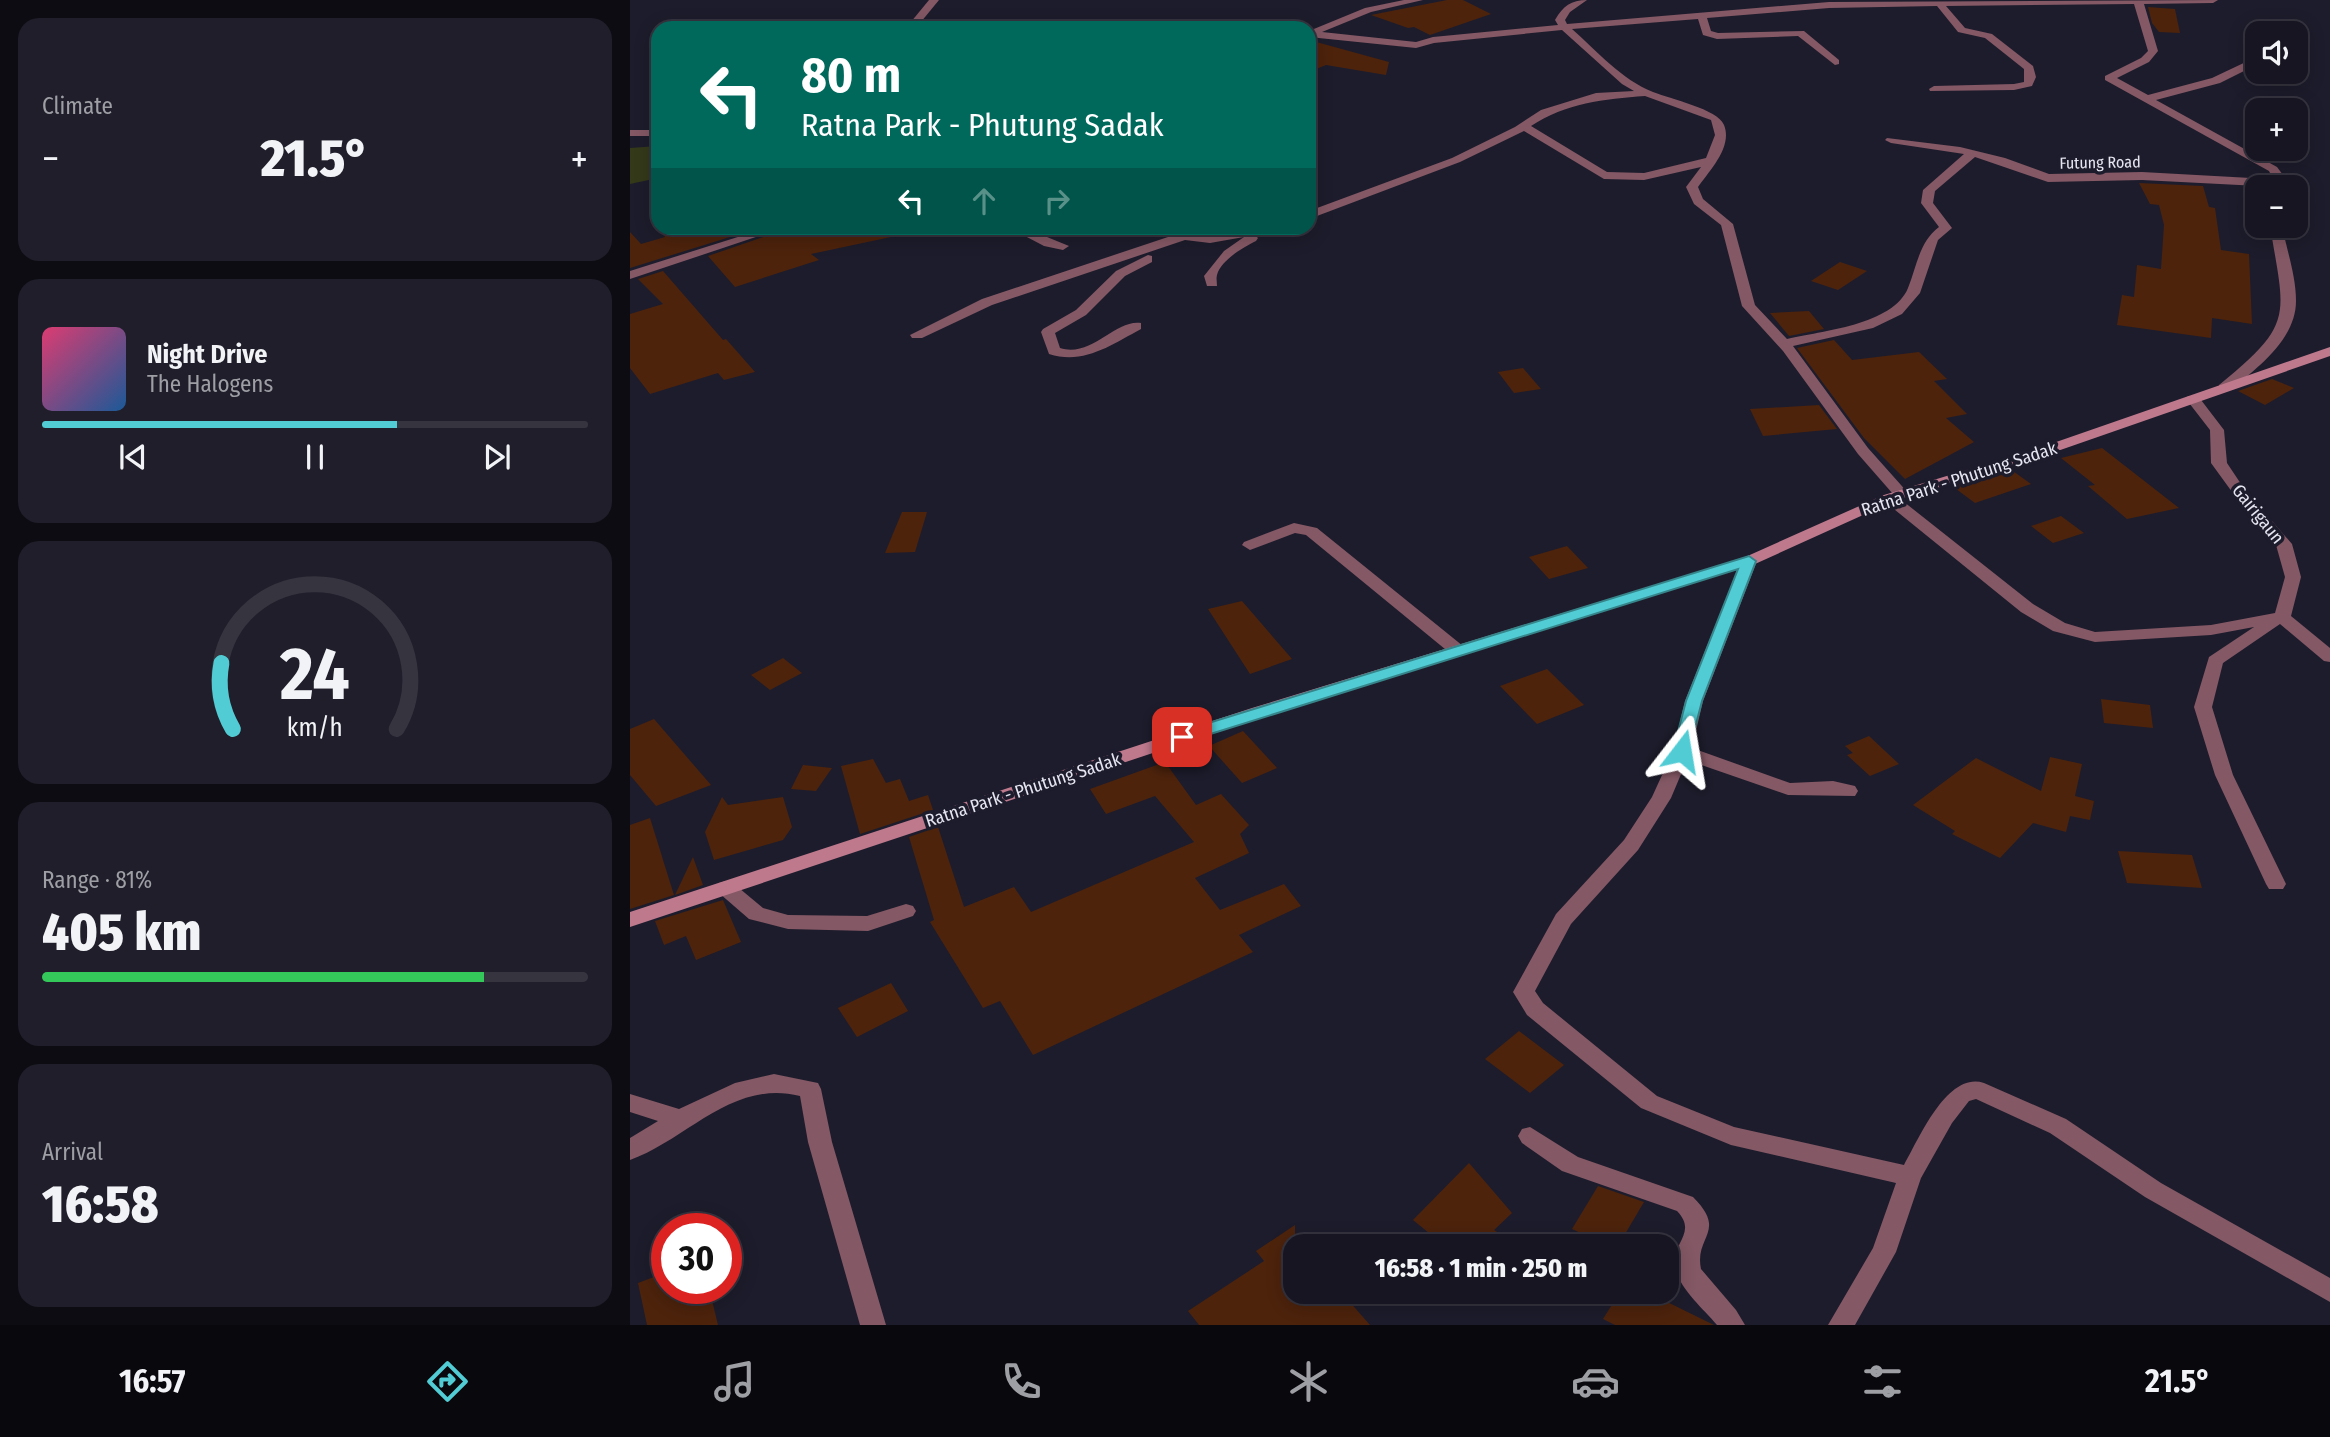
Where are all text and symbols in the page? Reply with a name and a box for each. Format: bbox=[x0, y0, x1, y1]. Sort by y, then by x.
map controls bbox=[2245, 21, 2308, 238]
button: sound bbox=[2245, 21, 2308, 84]
text: 80 m bbox=[801, 46, 901, 105]
icon: left bbox=[686, 49, 777, 140]
text: Climate bbox=[42, 92, 113, 120]
button: + bbox=[2245, 98, 2308, 161]
text: Ratna Park - Phutung Sadak bbox=[801, 106, 1164, 144]
text: 21.5° bbox=[261, 127, 369, 190]
text: − bbox=[42, 136, 59, 182]
text: + bbox=[571, 136, 588, 182]
street label: Futung Road bbox=[2059, 152, 2141, 173]
button: − bbox=[2245, 175, 2308, 238]
icon: left bbox=[892, 182, 930, 220]
icon: ahead bbox=[965, 182, 1003, 220]
icon: right bbox=[1038, 182, 1076, 220]
text: Night Drive bbox=[147, 339, 267, 370]
text: The Halogens bbox=[147, 370, 273, 398]
street label: Ratna Park - Phutung Sadak bbox=[1859, 437, 2060, 521]
icon: previous bbox=[114, 438, 152, 476]
icon: pause bbox=[296, 438, 334, 476]
icon: next bbox=[478, 438, 516, 476]
street label: Gairigaun bbox=[2227, 480, 2289, 548]
text: 24 bbox=[279, 631, 350, 718]
pin bbox=[1152, 707, 1212, 767]
text: km/h bbox=[287, 712, 343, 742]
position arrow bbox=[1645, 714, 1719, 788]
icon: arrive bbox=[1163, 718, 1201, 756]
street label: Ratna Park - Phutung Sadak bbox=[923, 748, 1124, 832]
text: Range · 81% bbox=[42, 866, 152, 894]
text: 405 km bbox=[42, 901, 201, 964]
text: Arrival bbox=[42, 1138, 103, 1166]
text: 16:58 bbox=[42, 1173, 159, 1236]
speed limit sign: 30 bbox=[651, 1213, 742, 1304]
text: 16:58 · 1 min · 250 m bbox=[1375, 1253, 1587, 1284]
icon: directions bbox=[423, 1357, 472, 1406]
icon: music bbox=[710, 1357, 759, 1406]
icon: phone bbox=[997, 1357, 1046, 1406]
icon: climate bbox=[1284, 1357, 1333, 1406]
icon: car bbox=[1571, 1357, 1620, 1406]
icon: filters bbox=[1858, 1357, 1907, 1406]
text: 16:57 bbox=[119, 1362, 185, 1400]
text: 21.5° bbox=[2145, 1362, 2211, 1400]

